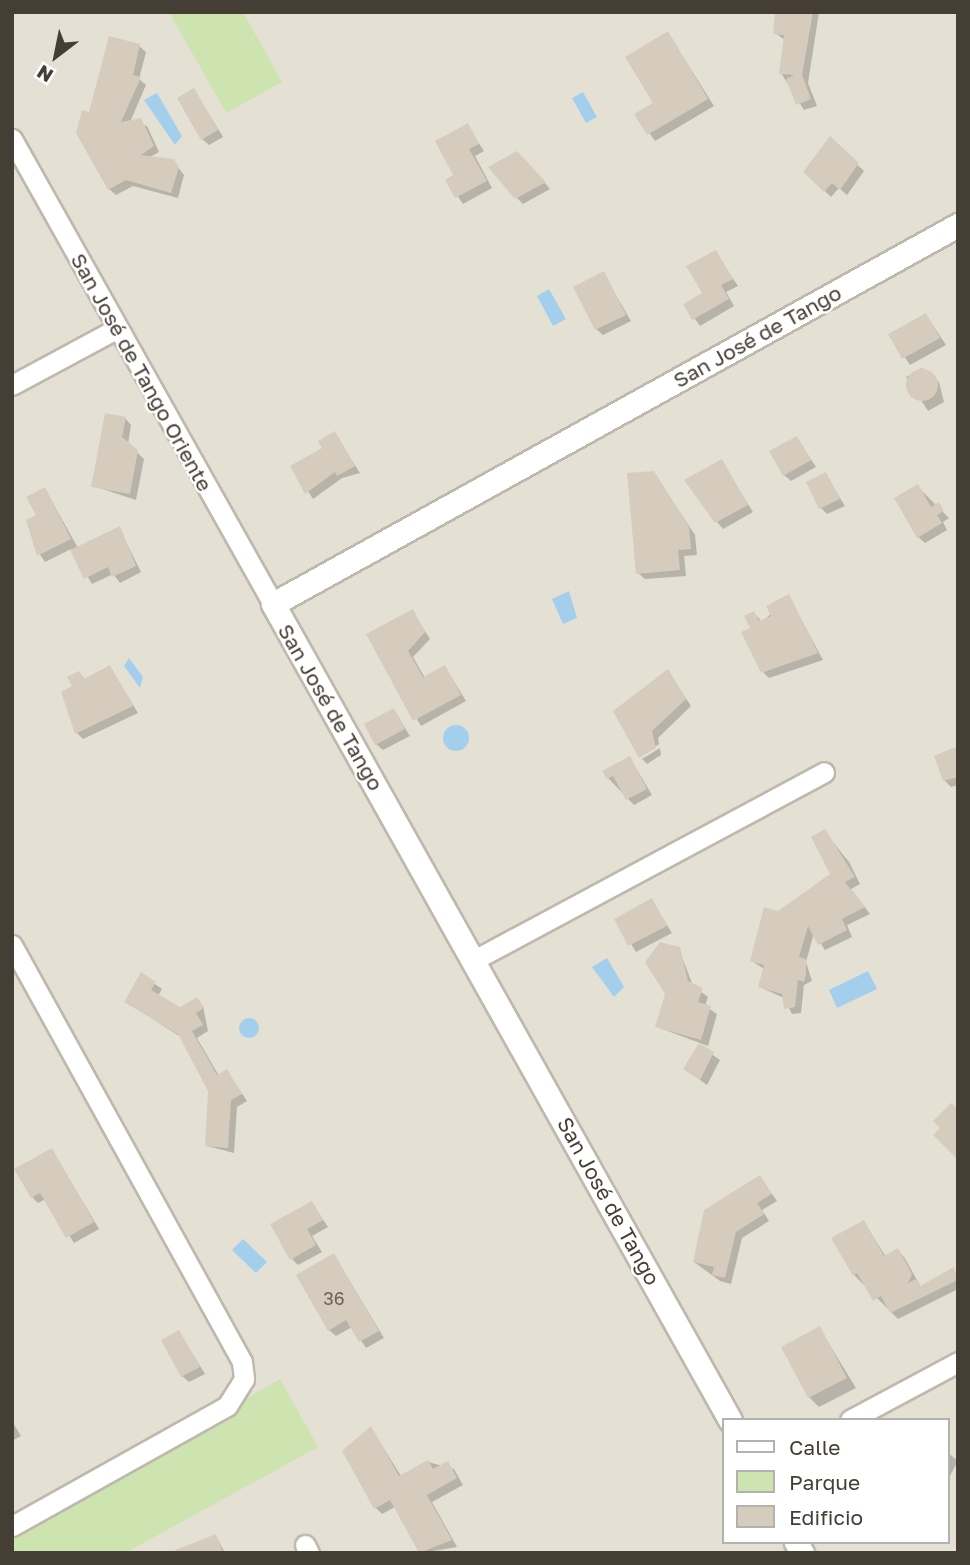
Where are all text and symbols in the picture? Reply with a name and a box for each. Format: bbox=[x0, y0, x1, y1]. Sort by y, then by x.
north arrow bbox=[21, 21, 91, 91]
text: N bbox=[32, 61, 57, 88]
street label: San José de Tango Oriente bbox=[66, 249, 218, 495]
street label: San José de Tango bbox=[669, 279, 845, 393]
street label: San José de Tango bbox=[273, 619, 389, 795]
street label: San José de Tango bbox=[552, 1113, 666, 1289]
house number: 36 bbox=[323, 1287, 345, 1309]
legend bbox=[722, 1418, 949, 1544]
text: Calle bbox=[789, 1434, 841, 1460]
text: Parque bbox=[789, 1469, 860, 1495]
text: Edificio bbox=[789, 1504, 863, 1530]

